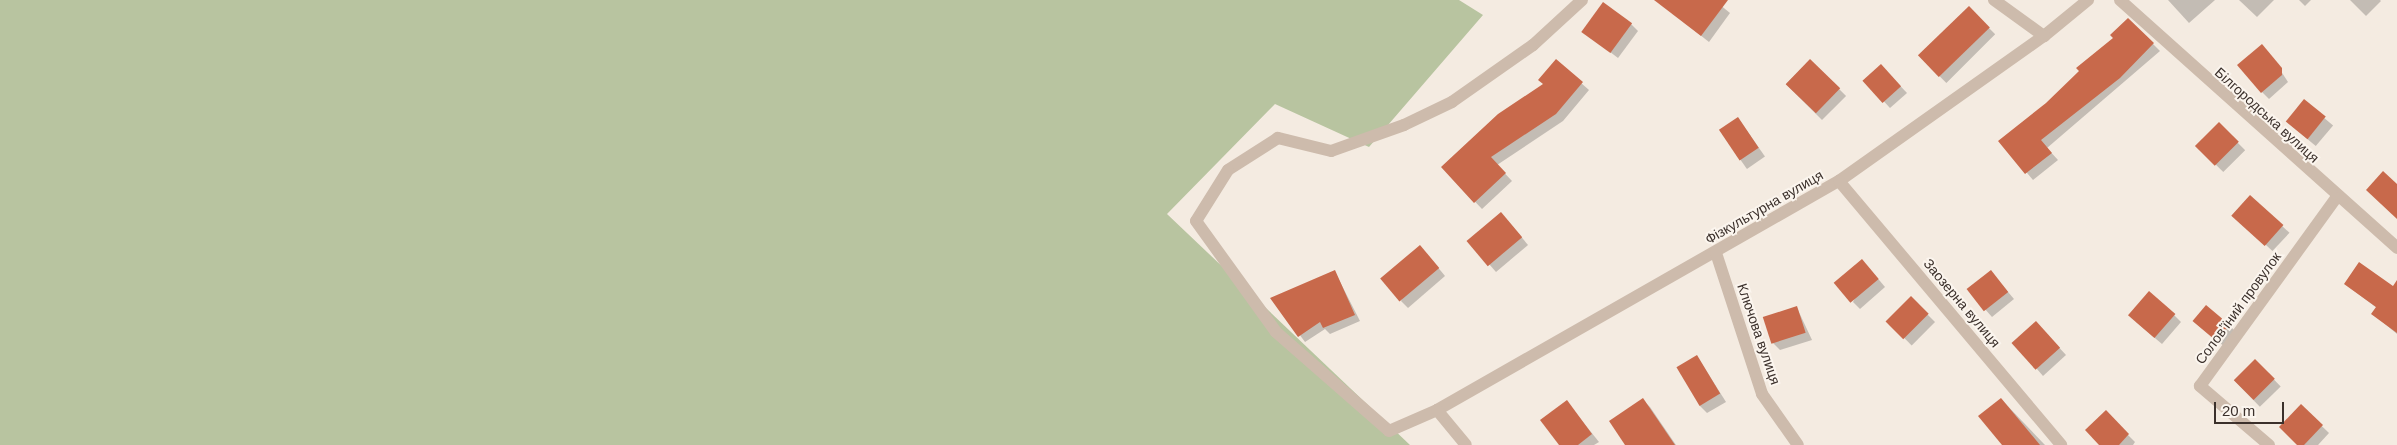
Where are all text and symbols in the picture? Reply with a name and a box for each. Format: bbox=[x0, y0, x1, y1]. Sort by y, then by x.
street label: Білгородська вулиця bbox=[2211, 64, 2323, 166]
street label: Фізкультурна вулиця bbox=[1702, 166, 1826, 248]
street label: Соловʼїний провулок bbox=[2192, 249, 2284, 367]
street label: Заозерна вулиця bbox=[1920, 255, 2004, 351]
street label: Ключова вулиця bbox=[1734, 281, 1784, 387]
scale bar bbox=[2217, 392, 2287, 424]
text: 20 m bbox=[2222, 402, 2255, 419]

